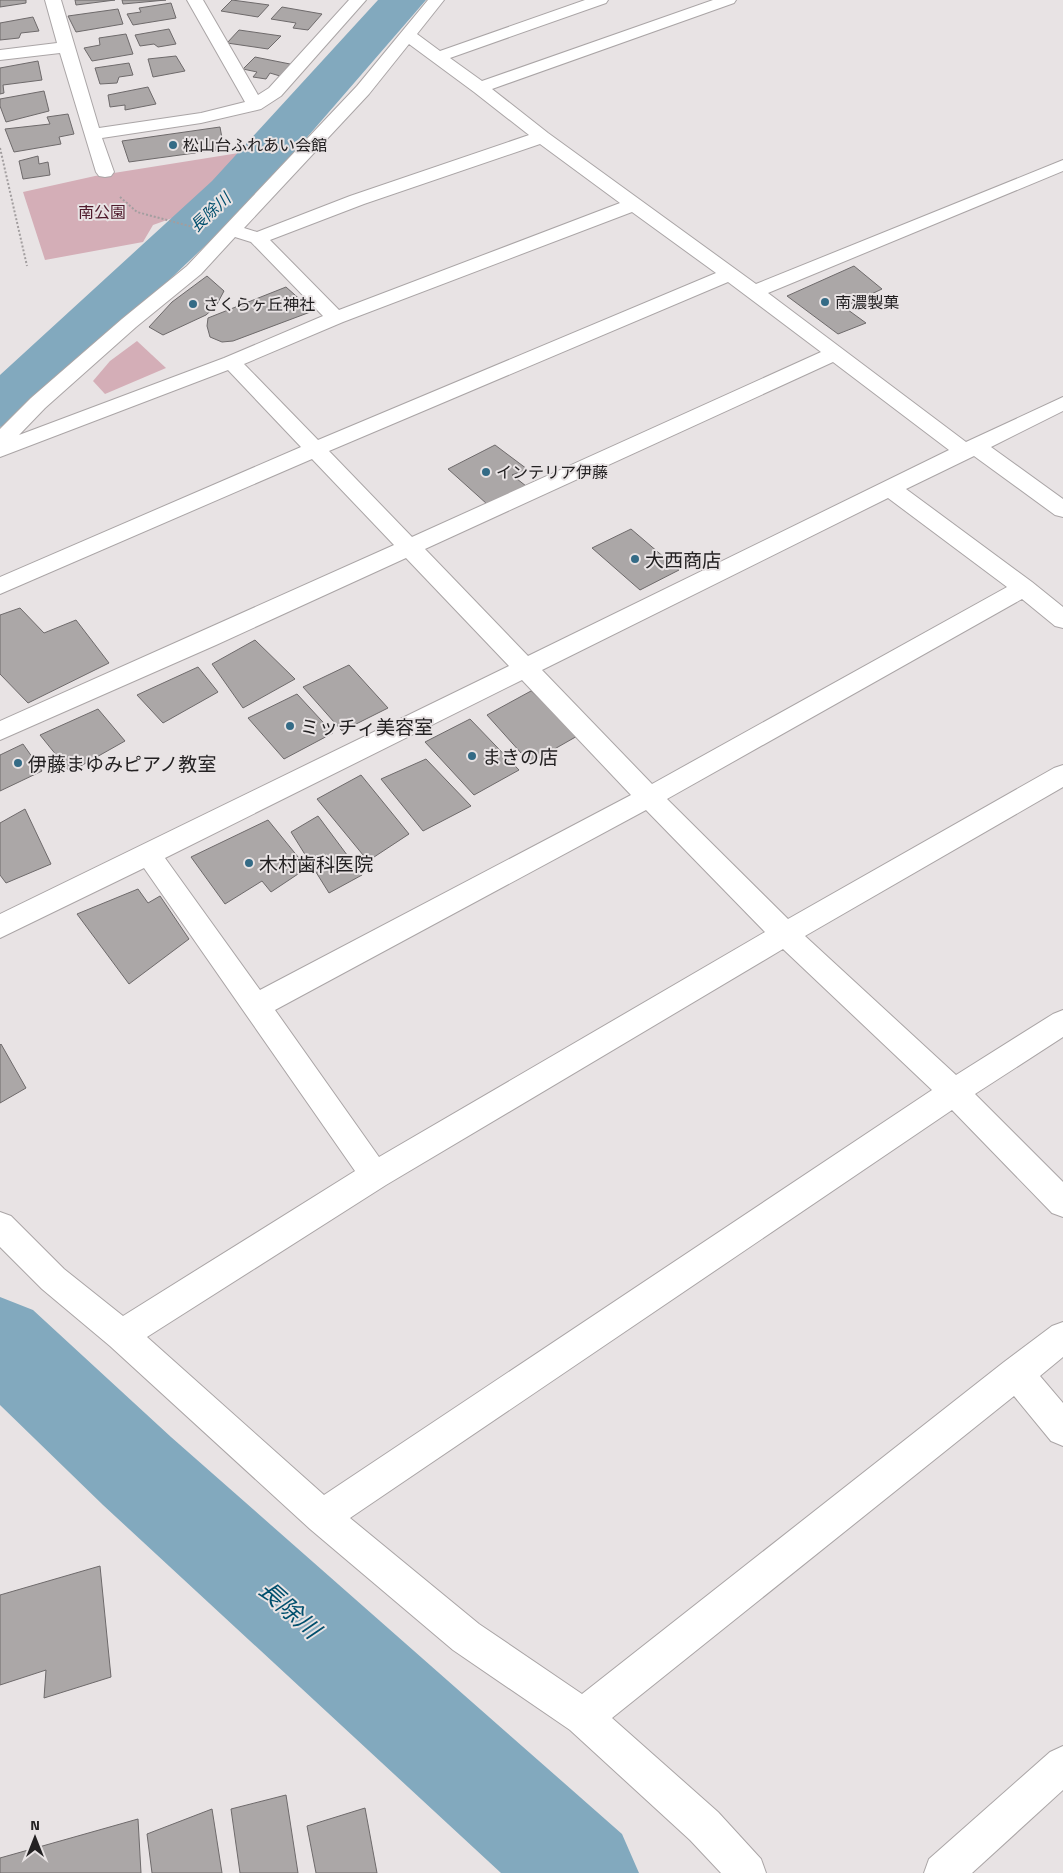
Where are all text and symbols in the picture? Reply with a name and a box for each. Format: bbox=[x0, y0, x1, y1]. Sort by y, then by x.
place label: 松山台ふれあい会館 bbox=[183, 133, 327, 157]
marker: 松山台ふれあい会館 bbox=[167, 139, 179, 151]
water label: 長除川 bbox=[184, 185, 237, 237]
park label: 南公園 bbox=[78, 200, 126, 224]
place label: 南濃製菓 bbox=[835, 290, 899, 314]
place label: さくらヶ丘神社 bbox=[203, 292, 315, 316]
marker: 南濃製菓 bbox=[819, 296, 831, 308]
marker: さくらヶ丘神社 bbox=[187, 298, 199, 310]
place label: インテリア伊藤 bbox=[496, 460, 608, 484]
marker: インテリア伊藤 bbox=[480, 466, 492, 478]
place label: 大西商店 bbox=[645, 545, 721, 574]
marker: 大西商店 bbox=[629, 553, 641, 565]
place label: ミッチィ美容室 bbox=[300, 712, 433, 741]
marker: ミッチィ美容室 bbox=[284, 720, 296, 732]
place label: まきの店 bbox=[482, 742, 558, 771]
place label: 伊藤まゆみピアノ教室 bbox=[28, 749, 216, 778]
marker: まきの店 bbox=[466, 750, 478, 762]
marker: 伊藤まゆみピアノ教室 bbox=[12, 757, 24, 769]
place label: 木村歯科医院 bbox=[259, 849, 373, 878]
marker: 木村歯科医院 bbox=[243, 857, 255, 869]
water label: 長除川 bbox=[251, 1572, 331, 1648]
north arrow bbox=[10, 1813, 60, 1863]
text: N bbox=[30, 1814, 40, 1835]

